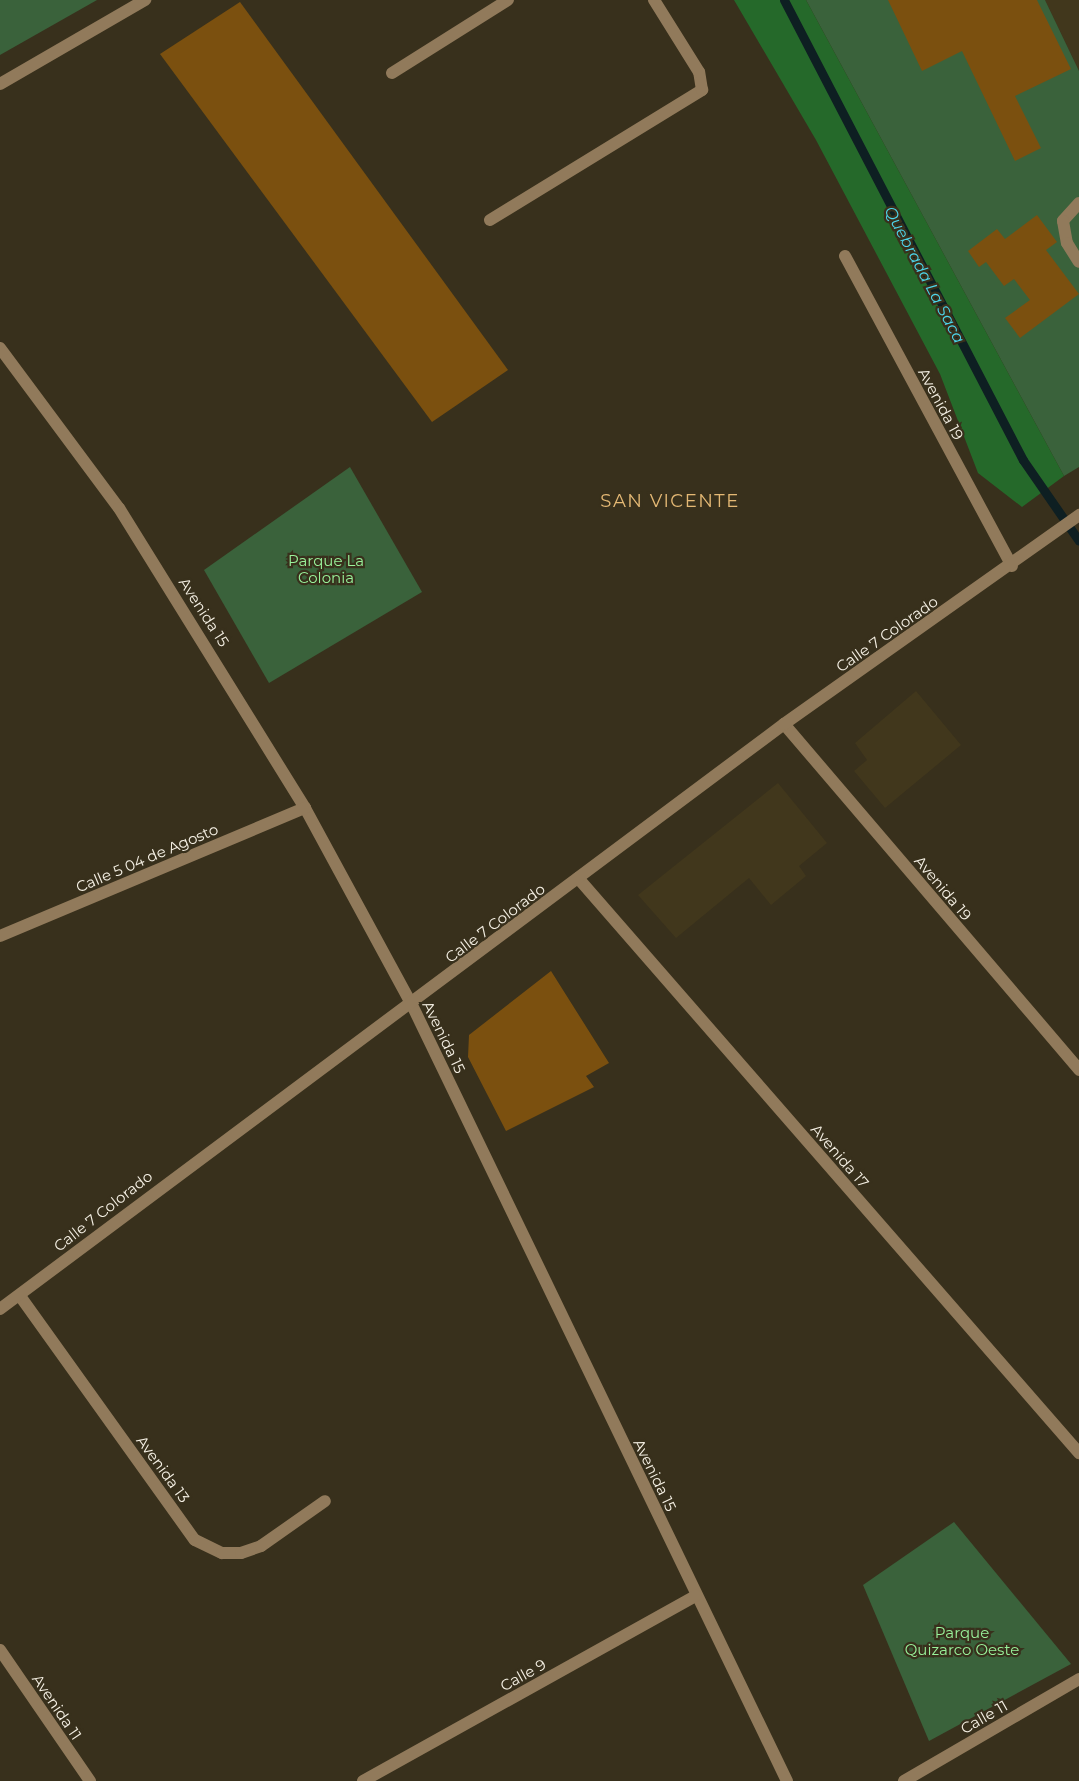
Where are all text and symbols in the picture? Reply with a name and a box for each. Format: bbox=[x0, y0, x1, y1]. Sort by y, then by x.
water label: Quebrada La Saca bbox=[880, 203, 968, 347]
street label: Avenida 19 bbox=[915, 365, 967, 443]
district label: SAN VICENTE bbox=[600, 490, 740, 512]
park label: Parque La Colonia bbox=[288, 551, 364, 586]
street label: Avenida 15 bbox=[175, 574, 233, 650]
street label: Calle 7 Colorado bbox=[833, 592, 941, 676]
street label: Calle 5 04 de Agosto bbox=[73, 820, 221, 896]
street label: Avenida 19 bbox=[911, 852, 975, 924]
street label: Calle 7 Colorado bbox=[442, 880, 548, 966]
street label: Avenida 15 bbox=[419, 998, 469, 1076]
street label: Avenida 17 bbox=[807, 1120, 873, 1192]
street label: Calle 7 Colorado bbox=[50, 1167, 156, 1255]
street label: Avenida 13 bbox=[133, 1432, 193, 1506]
street label: Avenida 15 bbox=[630, 1436, 680, 1514]
park label: Parque Quizarco Oeste bbox=[905, 1623, 1019, 1658]
street label: Calle 9 bbox=[497, 1655, 549, 1695]
street label: Avenida 11 bbox=[28, 1671, 86, 1743]
street label: Calle 11 bbox=[957, 1696, 1011, 1738]

